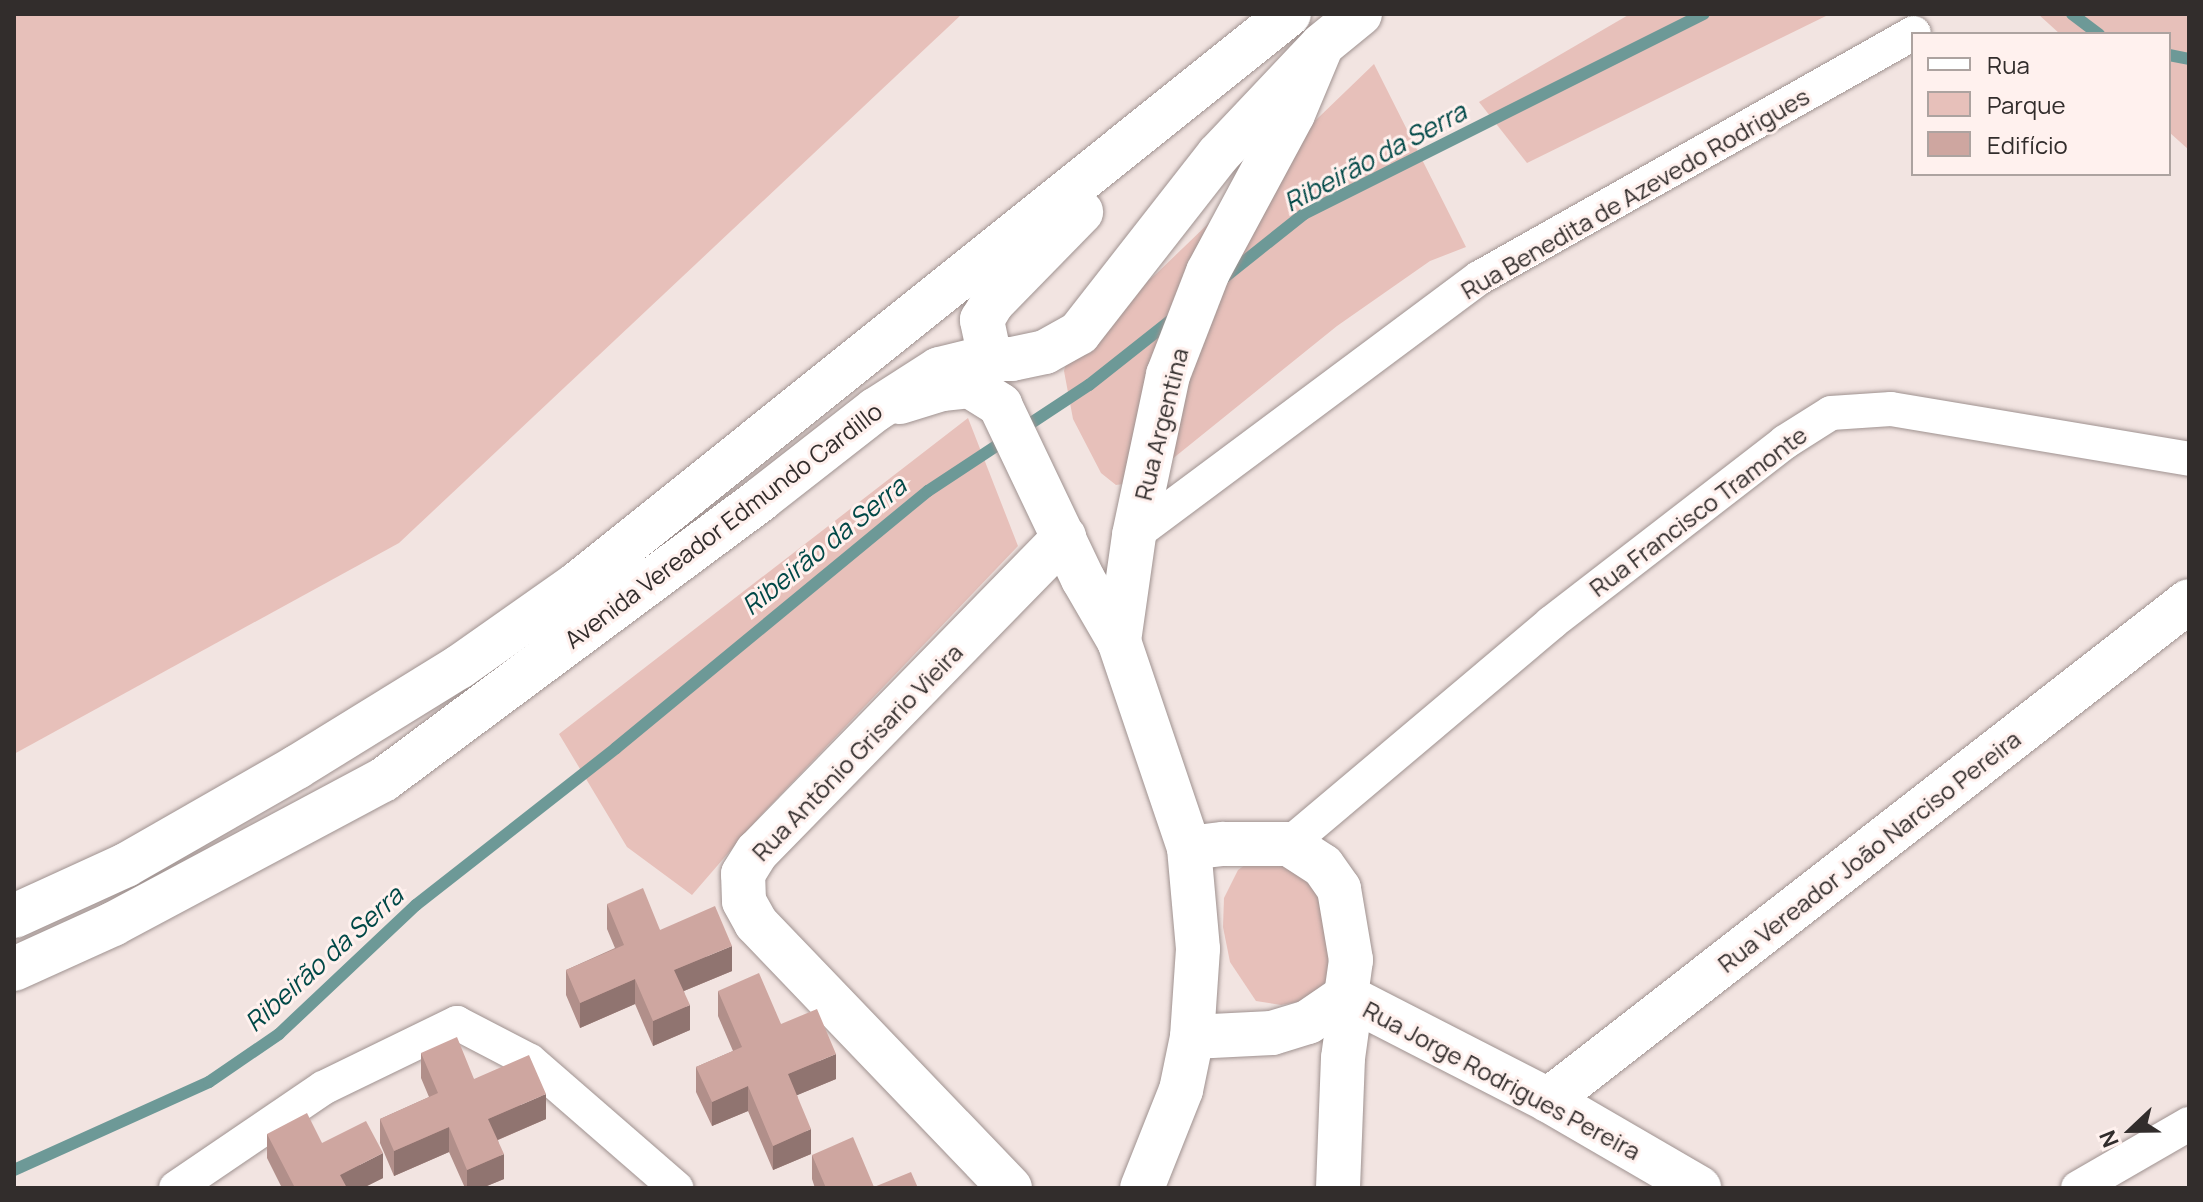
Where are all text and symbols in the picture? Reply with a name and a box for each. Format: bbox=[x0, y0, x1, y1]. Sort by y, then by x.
legend bbox=[1911, 32, 2171, 176]
text: Rua bbox=[1987, 48, 2030, 81]
street label: Rua Benedita de Azevedo Rodrigues bbox=[1456, 81, 1814, 305]
text: Parque bbox=[1987, 88, 2065, 121]
water label: Ribeirão da Serra bbox=[1279, 96, 1471, 218]
text: Edifício bbox=[1987, 128, 2068, 161]
street label: Rua Argentina bbox=[1128, 345, 1194, 503]
street label: Avenida Vereador Edmundo Cardillo bbox=[558, 396, 888, 654]
street label: Rua Francisco Tramonte bbox=[1584, 420, 1812, 602]
water label: Ribeirão da Serra bbox=[736, 470, 912, 622]
street label: Rua Antônio Grisario Vieira bbox=[746, 638, 968, 866]
street label: Rua Vereador João Narciso Pereira bbox=[1712, 724, 2026, 978]
water label: Ribeirão da Serra bbox=[239, 880, 409, 1038]
street label: Rua Jorge Rodrigues Pereira bbox=[1358, 995, 1646, 1165]
north arrow bbox=[2091, 1090, 2171, 1170]
text: N bbox=[2092, 1126, 2126, 1152]

